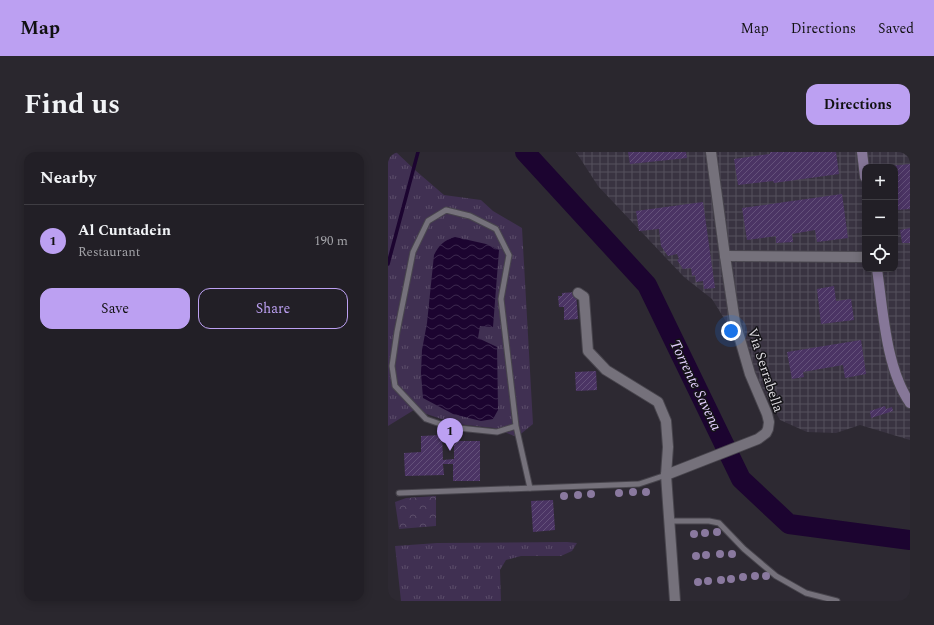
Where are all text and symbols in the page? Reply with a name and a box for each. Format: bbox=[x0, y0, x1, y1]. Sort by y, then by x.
text: Map bbox=[20, 14, 60, 43]
text: Map bbox=[741, 18, 769, 39]
text: Directions bbox=[791, 18, 856, 39]
text: Saved bbox=[878, 18, 914, 39]
text: Find us bbox=[24, 83, 120, 126]
button: Directions bbox=[806, 84, 910, 125]
map controls bbox=[862, 164, 898, 272]
button: + bbox=[862, 164, 898, 200]
text: Nearby bbox=[40, 165, 96, 191]
button: − bbox=[862, 200, 898, 236]
text: Al Cuntadein bbox=[78, 219, 171, 242]
text: 1 bbox=[49, 231, 57, 251]
text: 190 m bbox=[314, 231, 348, 251]
button: locate bbox=[862, 236, 898, 272]
text: Restaurant bbox=[78, 242, 140, 262]
button: Save bbox=[40, 288, 190, 329]
button: Share bbox=[198, 288, 348, 329]
your location bbox=[721, 321, 741, 341]
street label: Via Serrabella bbox=[742, 325, 789, 415]
water label: Torrente Savena bbox=[664, 336, 728, 435]
pin: 1 bbox=[437, 418, 463, 451]

